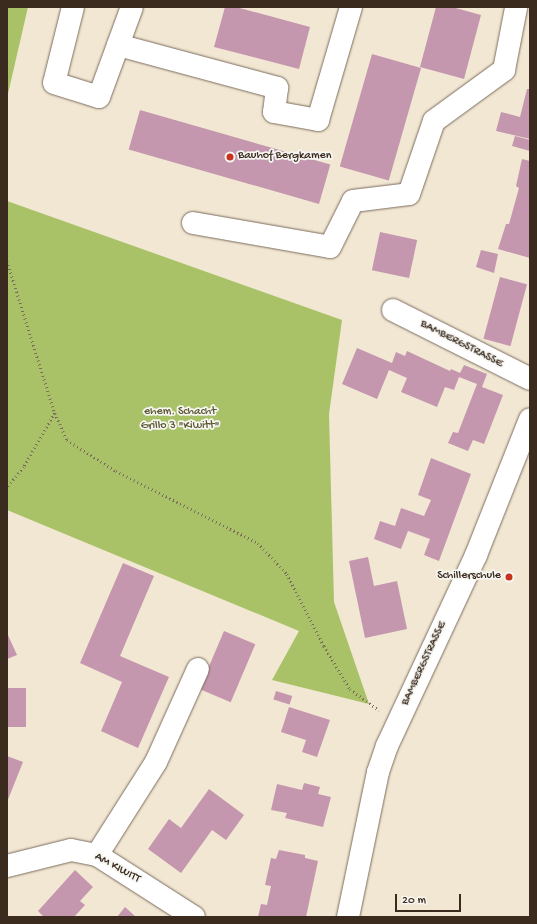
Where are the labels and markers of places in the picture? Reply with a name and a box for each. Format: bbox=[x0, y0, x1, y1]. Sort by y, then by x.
place label: Bauhof Bergkamen bbox=[238, 150, 331, 164]
marker: Bauhof Bergkamen bbox=[225, 152, 235, 162]
place label: Schillerschule bbox=[437, 570, 501, 584]
marker: Schillerschule bbox=[504, 572, 514, 582]

